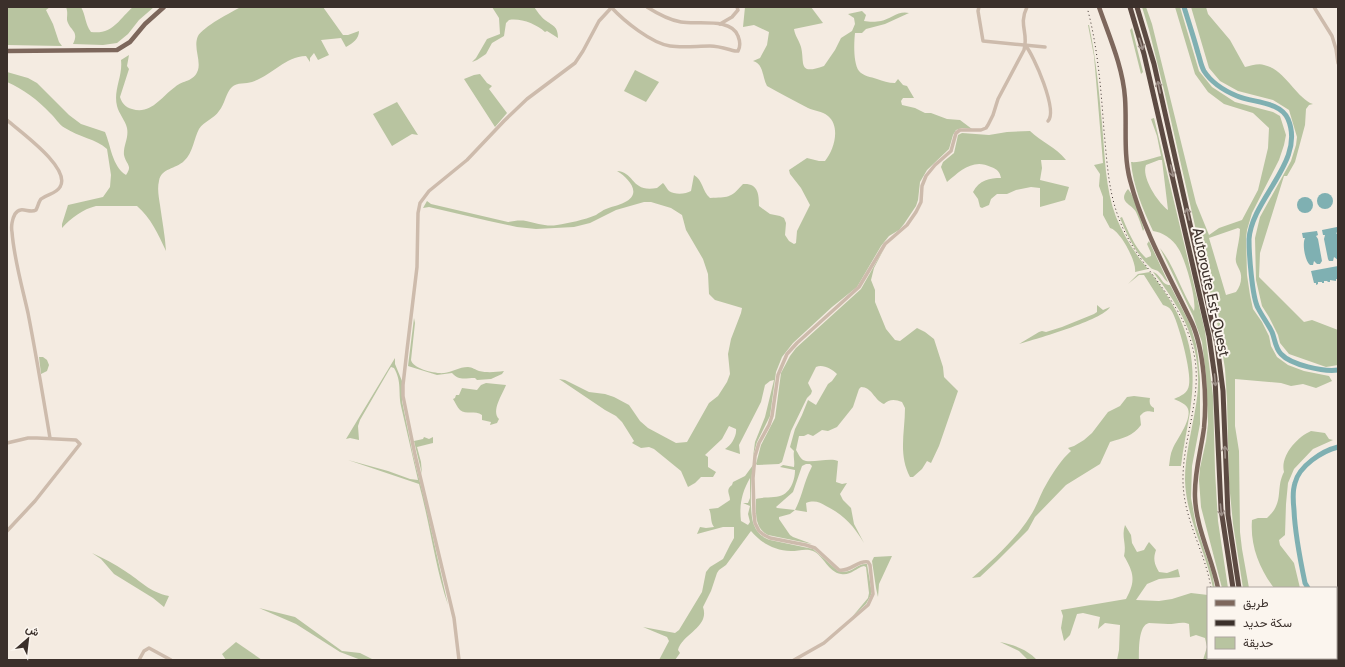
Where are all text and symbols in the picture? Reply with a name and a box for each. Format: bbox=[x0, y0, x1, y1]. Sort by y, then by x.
one-way arrow bbox=[1138, 38, 1145, 51]
one-way arrow bbox=[1154, 81, 1162, 94]
one-way arrow bbox=[1168, 164, 1176, 177]
one-way arrow bbox=[1183, 208, 1191, 221]
street label: Autoroute Est-Ouest bbox=[1189, 226, 1233, 358]
one-way arrow bbox=[1212, 373, 1219, 386]
one-way arrow bbox=[1221, 446, 1229, 459]
one-way arrow bbox=[1218, 503, 1225, 516]
legend bbox=[1207, 587, 1337, 659]
text: طريق bbox=[1243, 595, 1269, 611]
text: سكة حديد bbox=[1243, 615, 1292, 630]
north arrow bbox=[8, 619, 48, 659]
text: ش bbox=[24, 621, 42, 639]
text: حديقة bbox=[1243, 635, 1273, 650]

